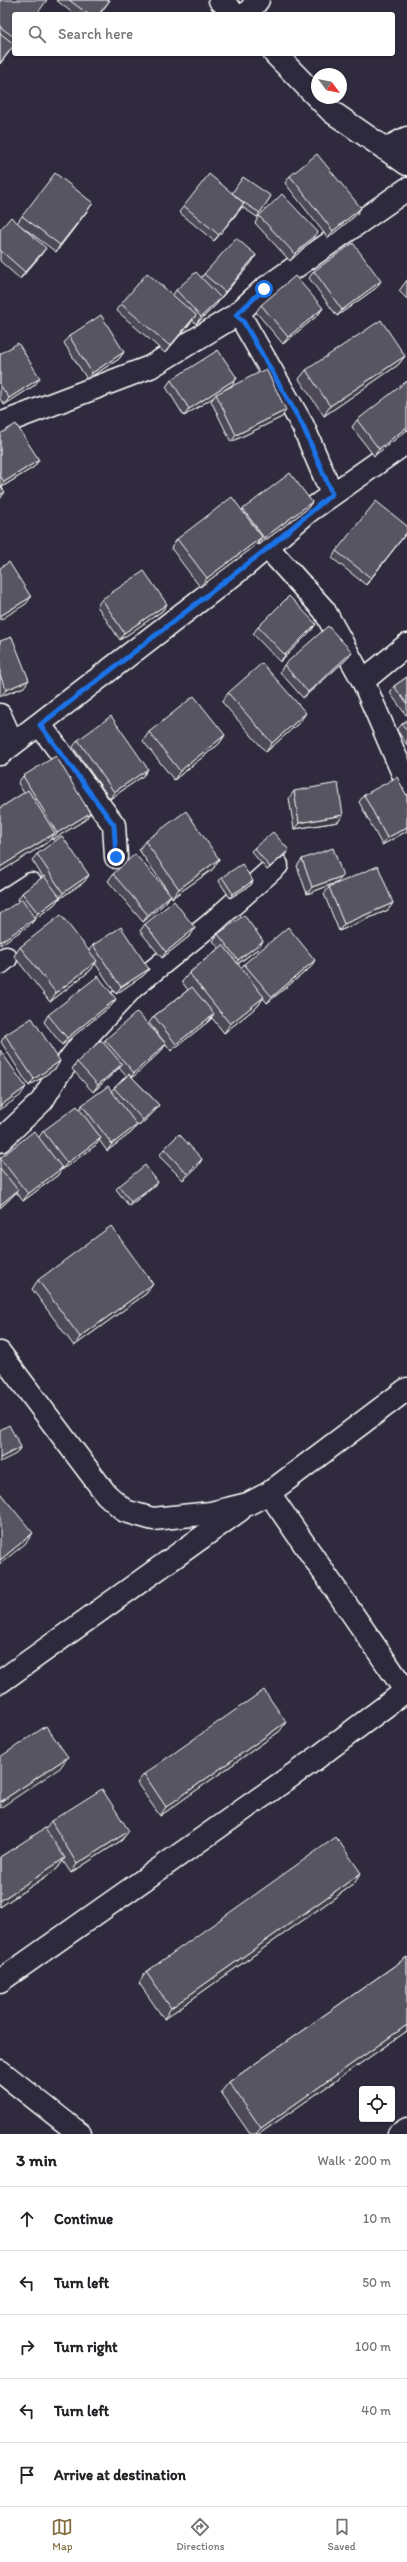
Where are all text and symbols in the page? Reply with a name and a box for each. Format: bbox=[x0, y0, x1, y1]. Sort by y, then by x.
search box bbox=[12, 12, 395, 56]
icon: search bbox=[26, 23, 48, 45]
text: Search here bbox=[58, 25, 133, 43]
north arrow bbox=[311, 68, 347, 104]
route start bbox=[255, 280, 273, 298]
route end bbox=[107, 848, 125, 866]
map controls bbox=[359, 2086, 395, 2122]
button: locate bbox=[359, 2086, 395, 2122]
text: 3 min bbox=[16, 2150, 57, 2170]
text: Walk · 200 m bbox=[318, 2153, 391, 2168]
icon: ahead bbox=[16, 2208, 38, 2230]
text: Continue bbox=[54, 2210, 113, 2228]
text: 10 m bbox=[363, 2211, 391, 2226]
icon: left bbox=[16, 2272, 38, 2294]
text: Turn left bbox=[54, 2274, 109, 2292]
text: 50 m bbox=[362, 2275, 391, 2290]
icon: right bbox=[16, 2336, 38, 2358]
text: Turn right bbox=[54, 2338, 118, 2356]
text: 100 m bbox=[355, 2339, 391, 2354]
icon: left bbox=[16, 2400, 38, 2422]
text: Turn left bbox=[54, 2402, 109, 2420]
text: 40 m bbox=[361, 2403, 391, 2418]
icon: arrive bbox=[16, 2464, 38, 2486]
text: Arrive at destination bbox=[54, 2466, 186, 2484]
tab: Map bbox=[51, 2516, 73, 2553]
tab: Directions bbox=[176, 2516, 225, 2553]
tab: Saved bbox=[327, 2516, 356, 2553]

